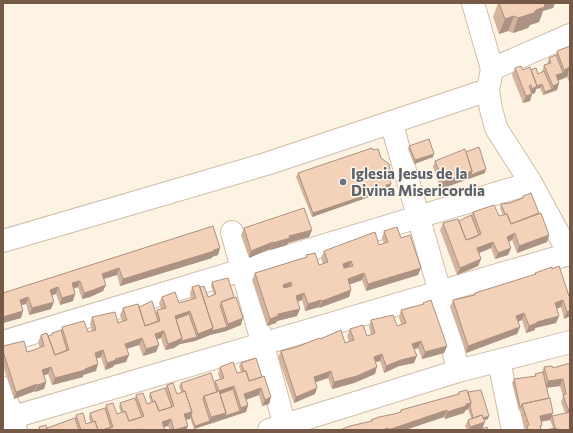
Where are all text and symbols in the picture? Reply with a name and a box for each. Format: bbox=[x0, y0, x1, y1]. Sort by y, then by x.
place label: Iglesia Jesus de la Divina Misericordia bbox=[351, 164, 485, 199]
marker: Iglesia Jesus de la Divina Misericordia bbox=[338, 177, 348, 187]

